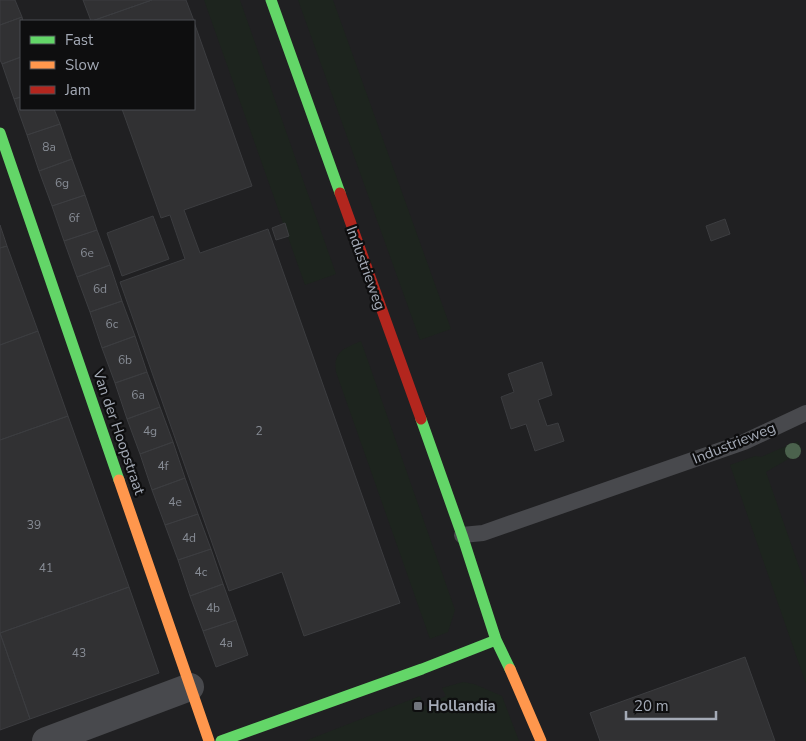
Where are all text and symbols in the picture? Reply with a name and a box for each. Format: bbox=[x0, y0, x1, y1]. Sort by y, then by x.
legend bbox=[20, 20, 195, 110]
text: Fast bbox=[65, 30, 94, 50]
text: Slow bbox=[65, 55, 100, 75]
text: Jam bbox=[64, 80, 91, 100]
house number: 8a bbox=[42, 139, 56, 155]
house number: 6g bbox=[55, 175, 69, 191]
house number: 6f bbox=[68, 210, 81, 226]
street label: Industrieweg bbox=[342, 223, 390, 313]
house number: 6e bbox=[80, 245, 94, 261]
house number: 6d bbox=[93, 281, 107, 297]
house number: 6c bbox=[106, 316, 119, 332]
house number: 6b bbox=[118, 352, 132, 368]
street label: Van der Hoopstraat bbox=[88, 366, 150, 498]
house number: 6a bbox=[131, 387, 145, 403]
street label: Industrieweg bbox=[689, 417, 779, 469]
house number: 4g bbox=[143, 423, 157, 439]
house number: 2 bbox=[255, 423, 263, 439]
house number: 4f bbox=[157, 458, 170, 474]
house number: 4e bbox=[168, 494, 182, 510]
house number: 39 bbox=[27, 517, 41, 533]
house number: 4d bbox=[182, 530, 196, 546]
house number: 41 bbox=[39, 560, 53, 576]
house number: 4c bbox=[195, 564, 208, 580]
house number: 4b bbox=[206, 600, 220, 616]
house number: 4a bbox=[219, 635, 233, 651]
house number: 43 bbox=[72, 645, 86, 661]
scale bar bbox=[626, 688, 716, 720]
place label: Hollandia bbox=[428, 696, 496, 716]
text: 20 m bbox=[634, 696, 669, 716]
marker: Hollandia bbox=[412, 700, 424, 712]

